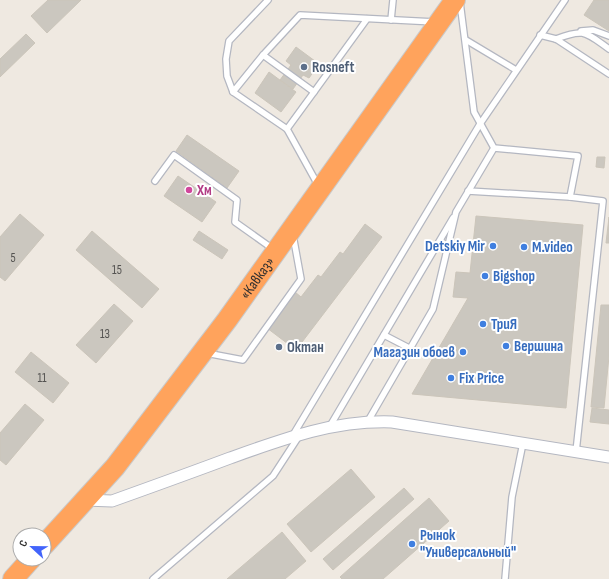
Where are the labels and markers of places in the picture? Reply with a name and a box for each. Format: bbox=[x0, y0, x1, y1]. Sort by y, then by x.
place label: Rosneft bbox=[312, 58, 354, 77]
marker: Rosneft bbox=[299, 62, 309, 72]
place label: Хм bbox=[196, 181, 212, 200]
marker: Хм bbox=[184, 185, 194, 195]
place label: Detskiy Mir bbox=[425, 237, 485, 256]
place label: M.video bbox=[532, 238, 573, 257]
marker: Detskiy Mir bbox=[488, 241, 498, 251]
marker: M.video bbox=[519, 242, 529, 252]
place label: Bigshop bbox=[493, 267, 535, 286]
marker: Bigshop bbox=[480, 271, 490, 281]
place label: ТриЯ bbox=[491, 315, 517, 334]
marker: ТриЯ bbox=[478, 319, 488, 329]
place label: Вершина bbox=[514, 337, 563, 356]
place label: Октан bbox=[287, 338, 324, 357]
marker: Вершина bbox=[501, 341, 511, 351]
marker: Октан bbox=[274, 342, 284, 352]
place label: Магазин обоев bbox=[374, 343, 455, 362]
marker: Магазин обоев bbox=[458, 347, 468, 357]
place label: Fix Price bbox=[459, 369, 504, 388]
marker: Fix Price bbox=[446, 373, 456, 383]
place label: Рынок "Универсальный" bbox=[420, 526, 516, 562]
marker: Рынок "Универсальный" bbox=[407, 539, 417, 549]

